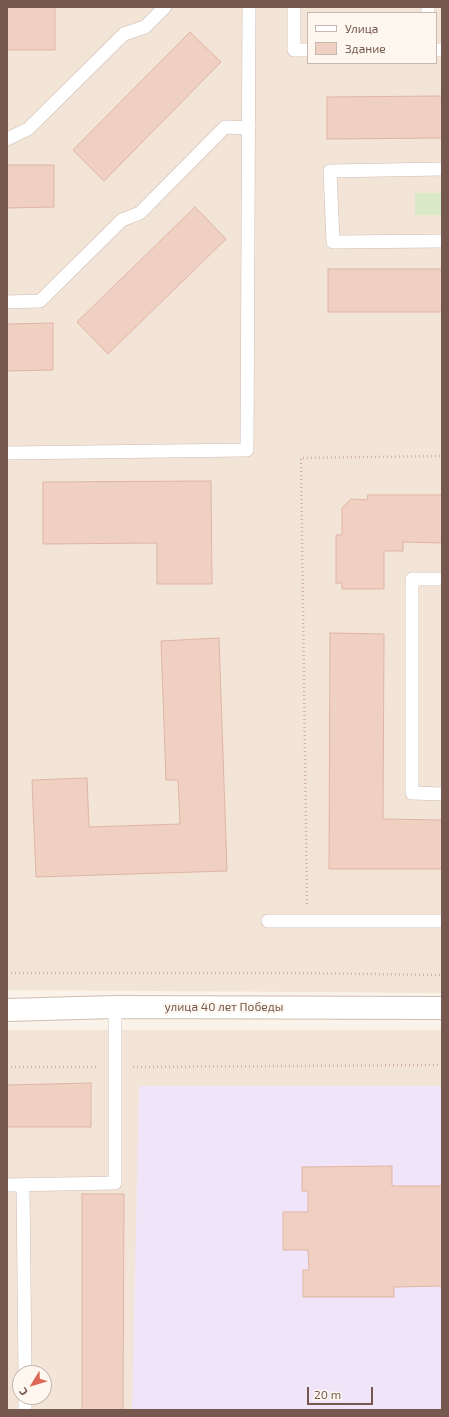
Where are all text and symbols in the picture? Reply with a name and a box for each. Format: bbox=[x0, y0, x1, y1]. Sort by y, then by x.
legend bbox=[307, 12, 437, 64]
text: Улица bbox=[345, 21, 378, 35]
text: Здание bbox=[345, 41, 386, 55]
street label: улица 40 лет Победы bbox=[165, 1000, 283, 1014]
north arrow bbox=[12, 1365, 52, 1405]
scale bar bbox=[309, 1379, 375, 1405]
text: С bbox=[16, 1386, 30, 1399]
text: 20 m bbox=[314, 1387, 341, 1401]

